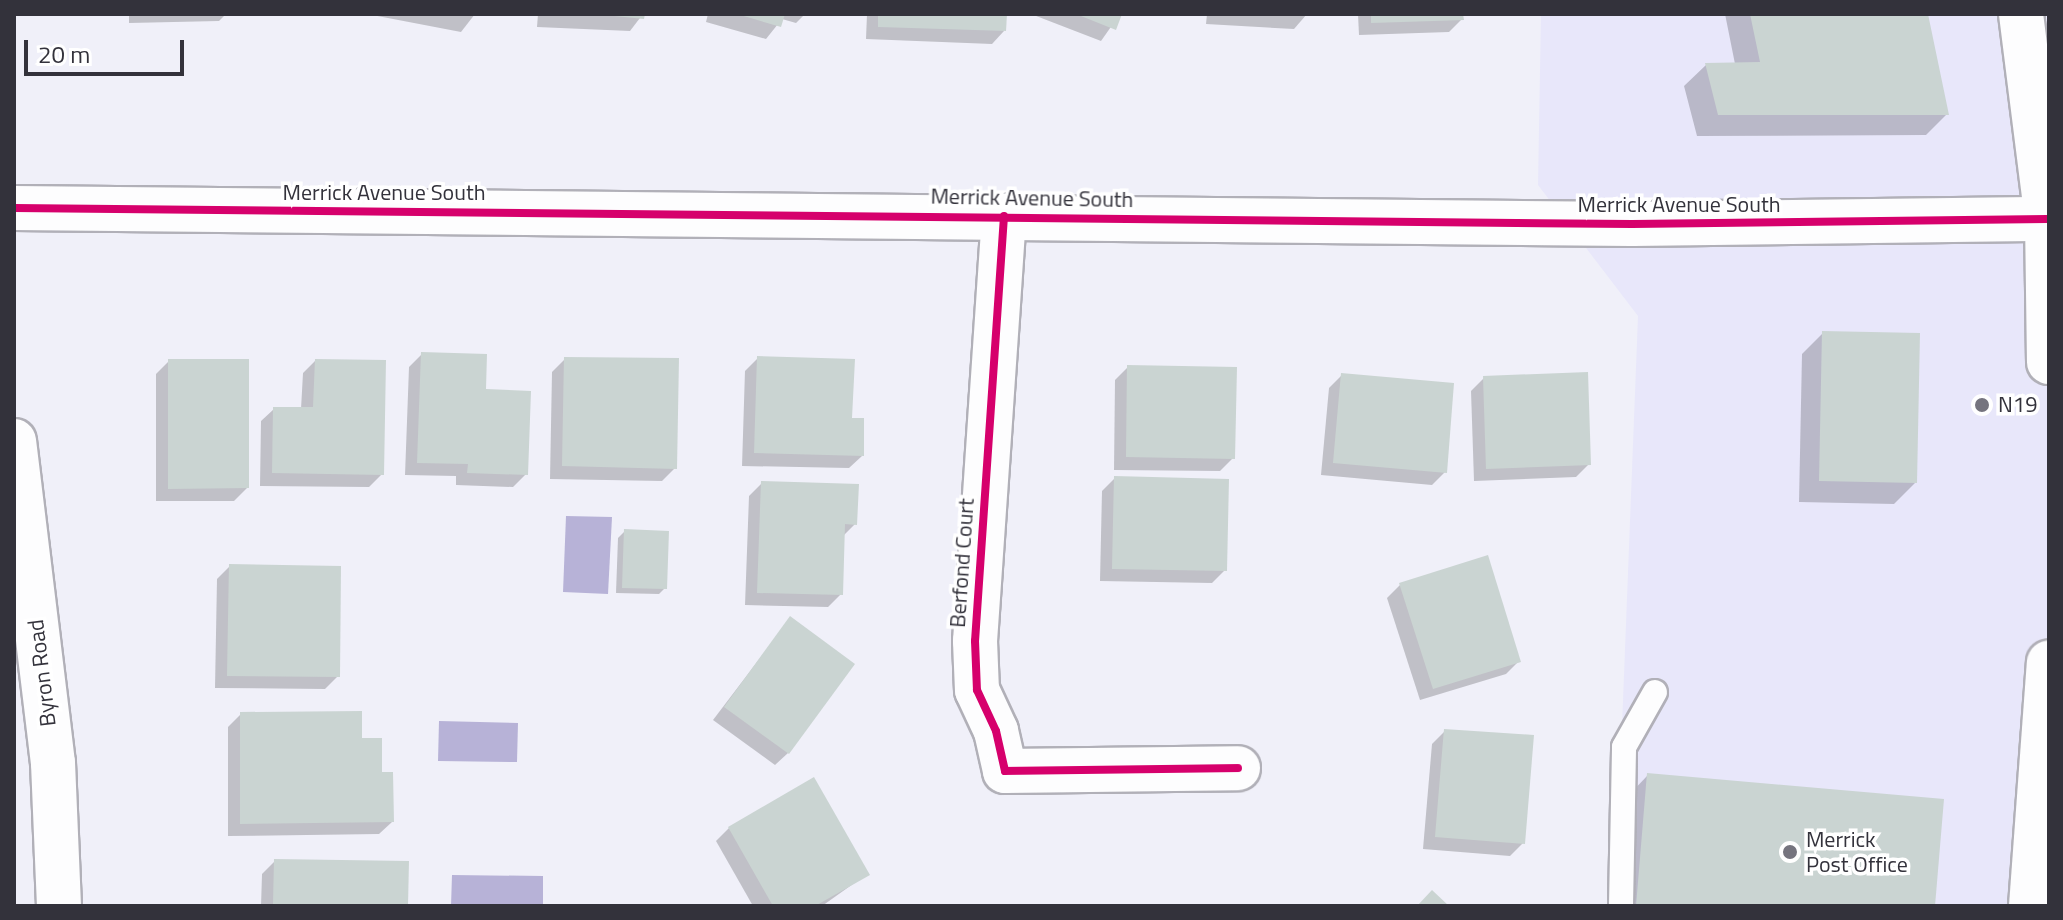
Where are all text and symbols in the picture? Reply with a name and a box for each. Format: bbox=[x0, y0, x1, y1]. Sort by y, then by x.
scale bar bbox=[28, 24, 188, 74]
text: 20 m bbox=[38, 36, 90, 72]
street label: Merrick Avenue South bbox=[283, 180, 485, 206]
street label: Merrick Avenue South bbox=[930, 183, 1134, 213]
street label: Merrick Avenue South bbox=[1578, 192, 1780, 218]
place label: N19 bbox=[1998, 392, 2038, 418]
marker: N19 bbox=[1973, 396, 1991, 414]
street label: Berfond Court bbox=[944, 497, 980, 629]
street label: Byron Road bbox=[22, 618, 62, 728]
place label: Merrick Post Office bbox=[1806, 826, 1908, 878]
marker: Merrick Post Office bbox=[1781, 843, 1799, 861]

